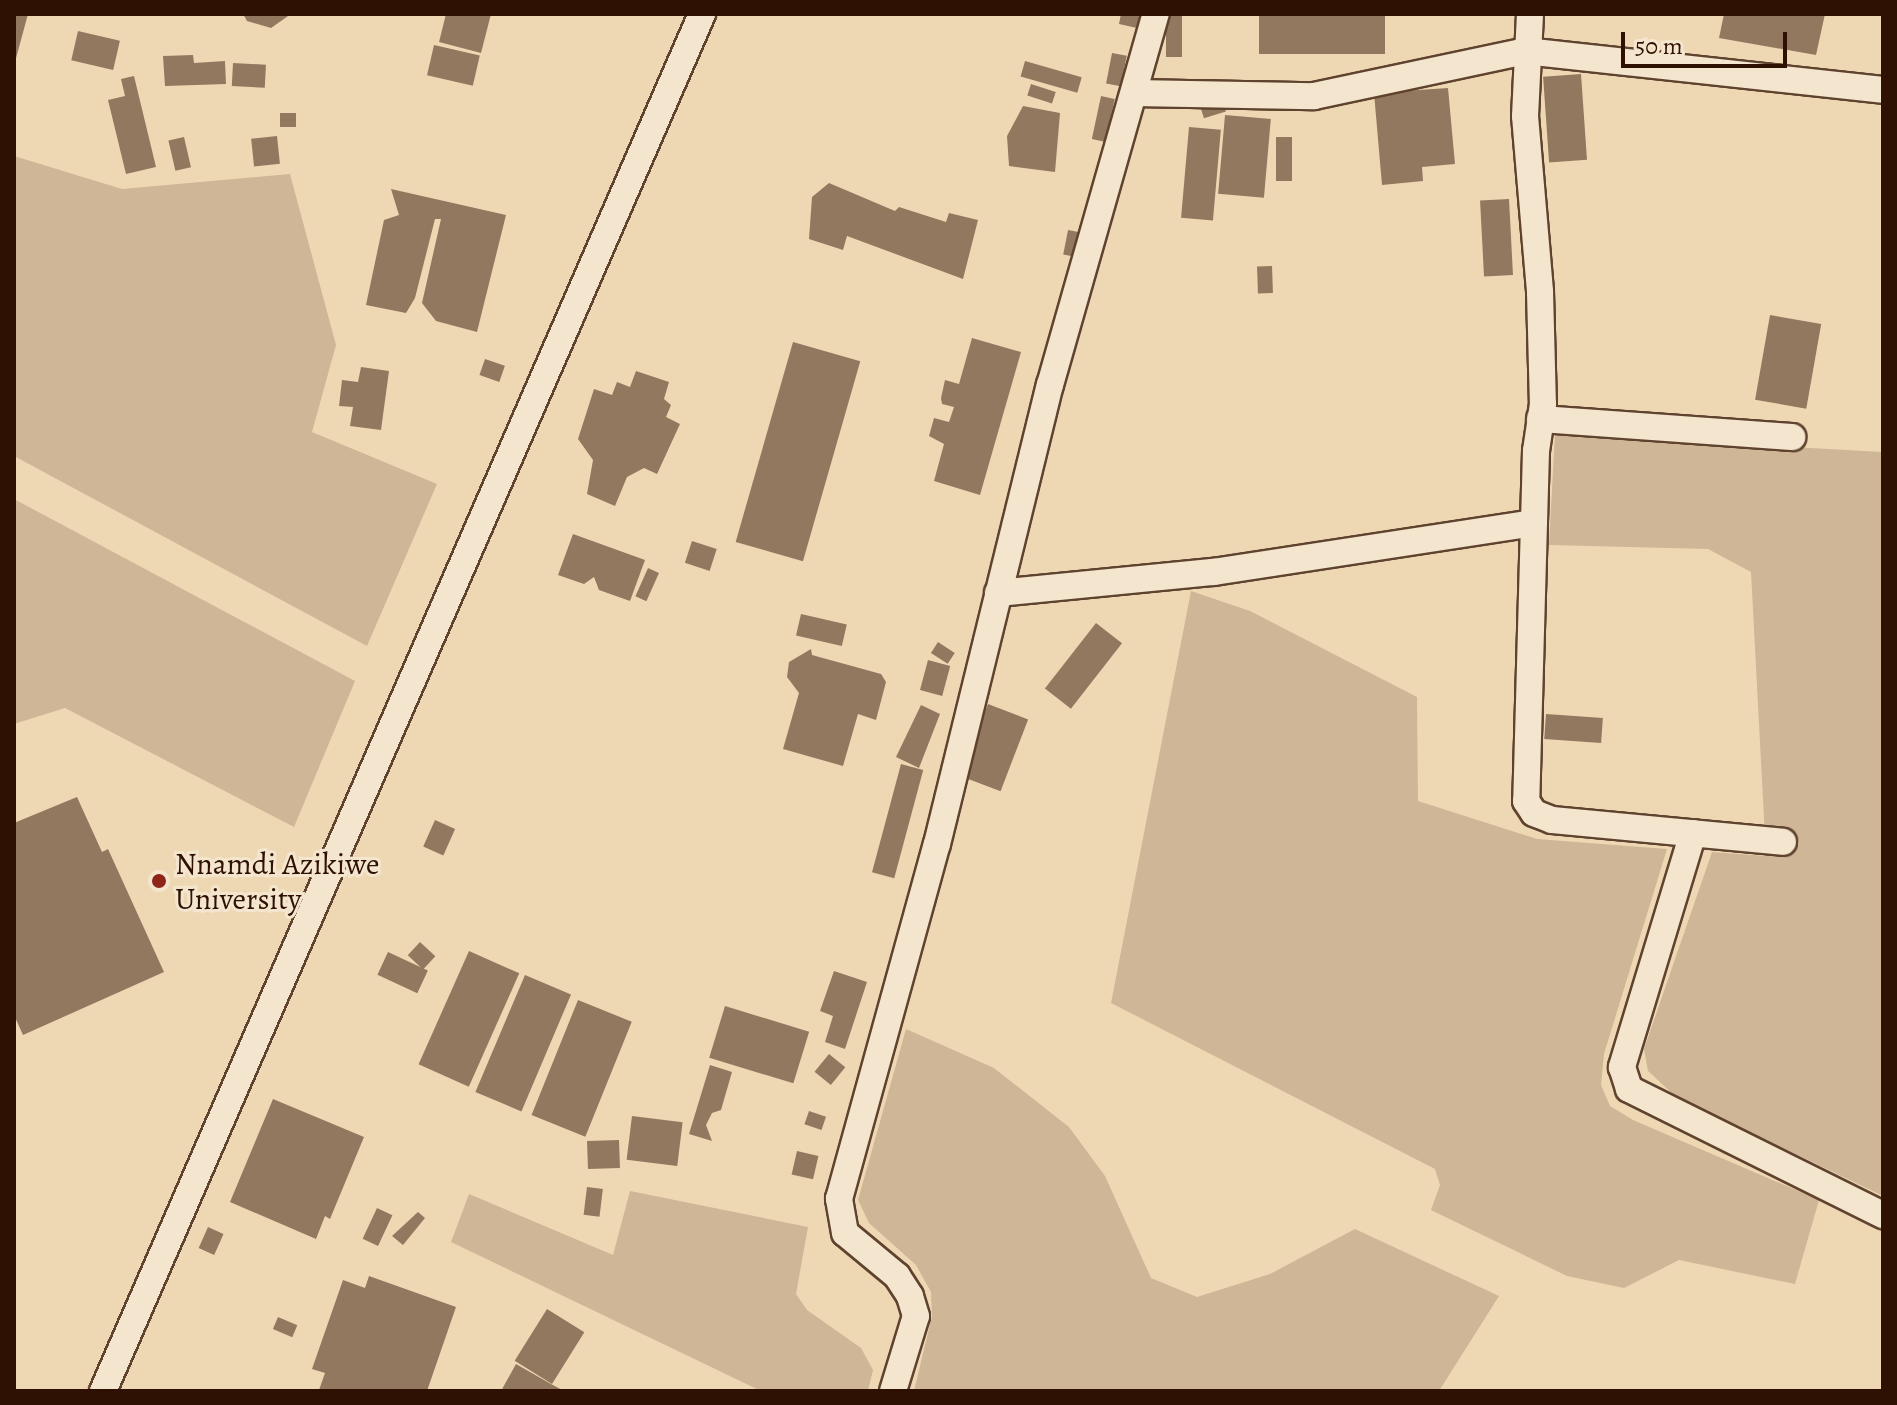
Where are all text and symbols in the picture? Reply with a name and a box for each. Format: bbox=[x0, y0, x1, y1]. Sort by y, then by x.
scale bar bbox=[1625, 16, 1791, 66]
text: 50 m bbox=[1635, 30, 1683, 62]
place label: Nnamdi Azikiwe University bbox=[175, 846, 379, 916]
marker: Nnamdi Azikiwe University bbox=[150, 872, 168, 890]

